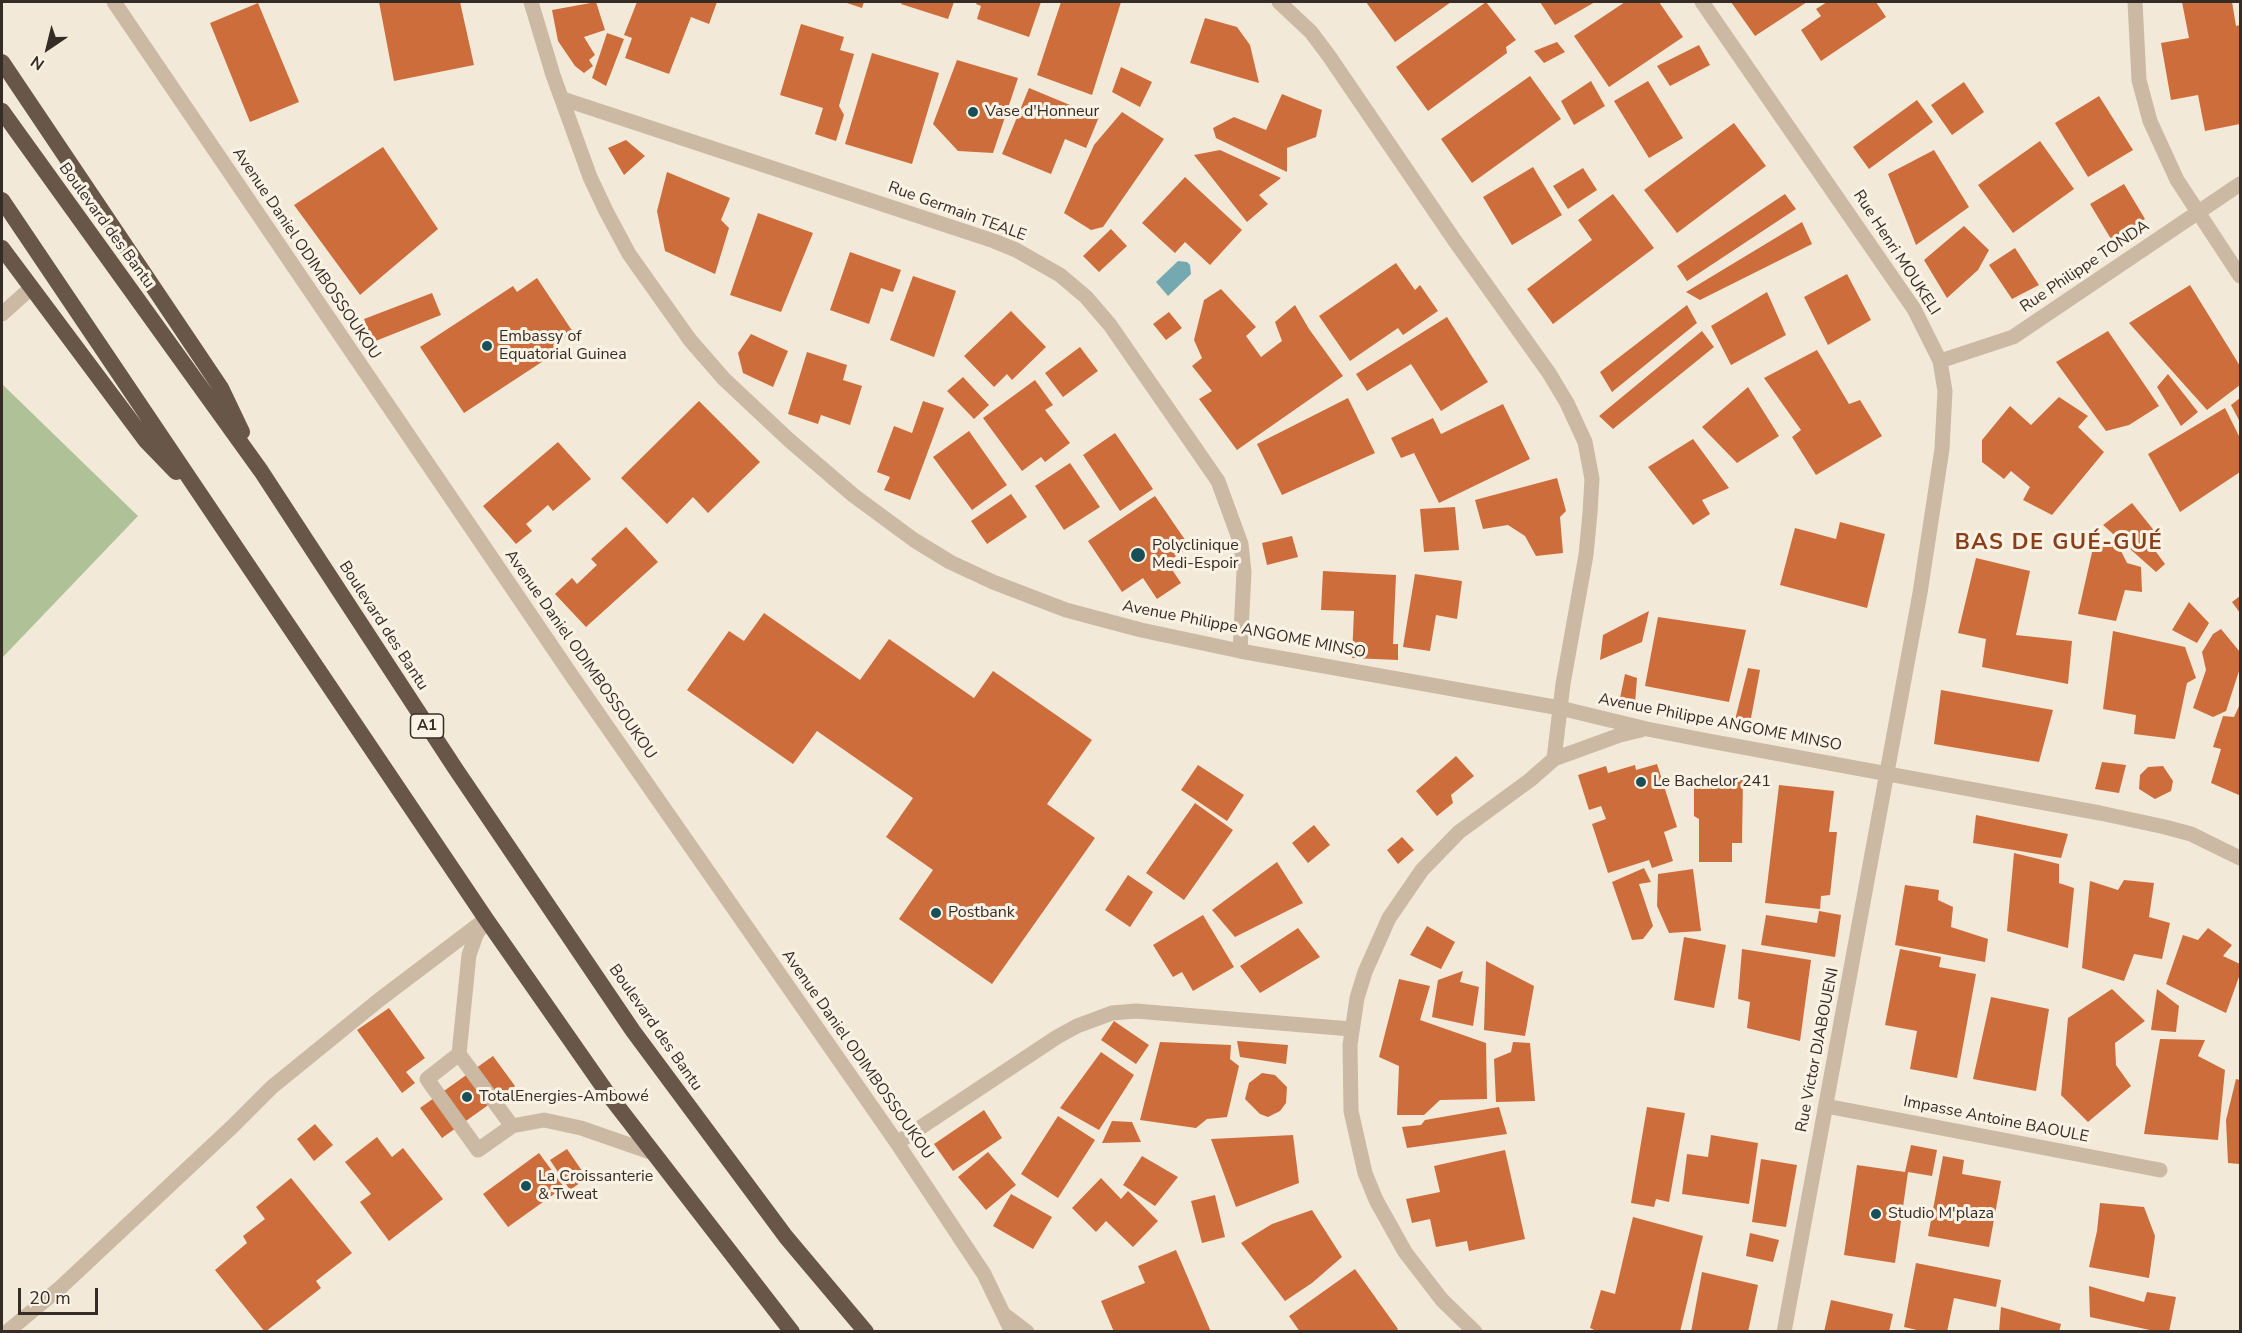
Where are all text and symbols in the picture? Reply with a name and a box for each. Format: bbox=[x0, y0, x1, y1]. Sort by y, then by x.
north arrow bbox=[18, 18, 78, 78]
text: N bbox=[26, 50, 49, 75]
place label: Vase d'Honneur bbox=[985, 102, 1099, 122]
marker: Vase d'Honneur bbox=[966, 105, 980, 119]
street label: Avenue Daniel ODIMBOSSOUKOU bbox=[228, 145, 384, 363]
street label: Boulevard des Bantu bbox=[54, 160, 158, 292]
street label: Rue Germain TEALE bbox=[885, 178, 1029, 246]
street label: Rue Henri MOUKELI bbox=[1848, 187, 1944, 319]
street label: Rue Philippe TONDA bbox=[2017, 217, 2153, 317]
place label: Embassy of Equatorial Guinea bbox=[499, 327, 627, 365]
marker: Embassy of Equatorial Guinea bbox=[480, 339, 494, 353]
district label: BAS DE GUÉ-GUÉ bbox=[1955, 531, 2163, 557]
place label: Polyclinique Medi-Espoir bbox=[1152, 536, 1239, 574]
marker: Polyclinique Medi-Espoir bbox=[1129, 546, 1147, 564]
street label: Avenue Daniel ODIMBOSSOUKOU bbox=[500, 547, 660, 763]
street label: Boulevard des Bantu bbox=[334, 558, 432, 694]
street label: Avenue Philippe ANGOME MINSO bbox=[1121, 597, 1367, 663]
street label: Avenue Philippe ANGOME MINSO bbox=[1597, 690, 1843, 756]
road number: A1 bbox=[410, 714, 444, 738]
place label: Le Bachelor 241 bbox=[1653, 772, 1771, 792]
marker: Le Bachelor 241 bbox=[1634, 775, 1648, 789]
place label: Postbank bbox=[948, 903, 1015, 923]
marker: Postbank bbox=[929, 906, 943, 920]
street label: Avenue Daniel ODIMBOSSOUKOU bbox=[777, 947, 937, 1163]
street label: Boulevard des Bantu bbox=[604, 961, 706, 1095]
street label: Rue Victor DJABOUENI bbox=[1793, 966, 1843, 1134]
place label: TotalEnergies-Ambowé bbox=[479, 1087, 649, 1107]
marker: TotalEnergies-Ambowé bbox=[460, 1090, 474, 1104]
street label: Impasse Antoine BAOULE bbox=[1902, 1093, 2090, 1147]
place label: La Croissanterie & Tweat bbox=[538, 1167, 653, 1205]
marker: La Croissanterie & Tweat bbox=[519, 1179, 533, 1193]
place label: Studio M'plaza bbox=[1888, 1204, 1994, 1224]
marker: Studio M'plaza bbox=[1869, 1207, 1883, 1221]
scale bar bbox=[21, 1276, 100, 1314]
text: 20 m bbox=[29, 1286, 71, 1310]

